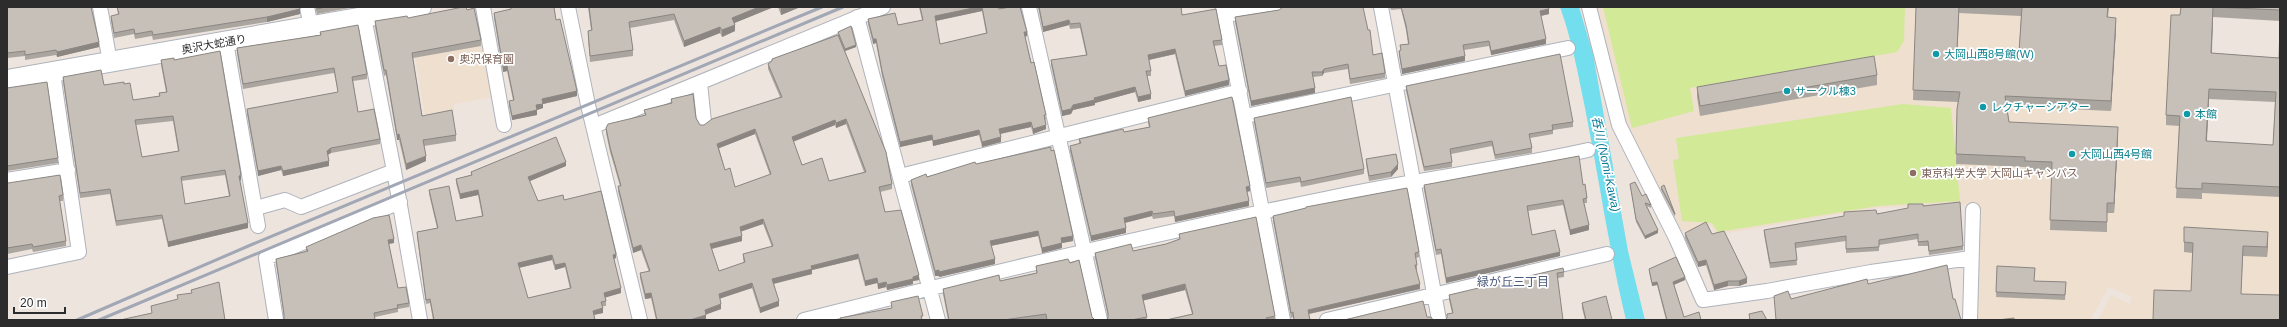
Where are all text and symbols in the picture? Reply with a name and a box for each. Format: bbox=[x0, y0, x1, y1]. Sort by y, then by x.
street label: 奥沢大蛇通り bbox=[180, 32, 248, 56]
place label: 大岡山西8号館(W) bbox=[1944, 48, 2034, 60]
marker: 大岡山西8号館(W) bbox=[1931, 49, 1941, 59]
place label: 奥沢保育園 bbox=[459, 53, 514, 65]
marker: 奥沢保育園 bbox=[446, 54, 456, 64]
place label: サークル棟3 bbox=[1795, 85, 1856, 97]
marker: サークル棟3 bbox=[1782, 86, 1792, 96]
place label: レクチャーシアター bbox=[1991, 101, 2090, 113]
marker: レクチャーシアター bbox=[1978, 102, 1988, 112]
place label: 本館 bbox=[2195, 108, 2217, 120]
marker: 本館 bbox=[2182, 109, 2192, 119]
water label: 呑川 (Nomi-Kawa) bbox=[1589, 115, 1623, 213]
place label: 大岡山西4号館 bbox=[2080, 148, 2152, 160]
marker: 大岡山西4号館 bbox=[2067, 149, 2077, 159]
place label: 東京科学大学 大岡山キャンパス bbox=[1921, 167, 2078, 179]
marker: 東京科学大学 大岡山キャンパス bbox=[1908, 168, 1918, 178]
district label: 緑が丘三丁目 bbox=[1477, 275, 1549, 289]
scale bar bbox=[14, 289, 65, 315]
text: 20 m bbox=[20, 296, 47, 310]

